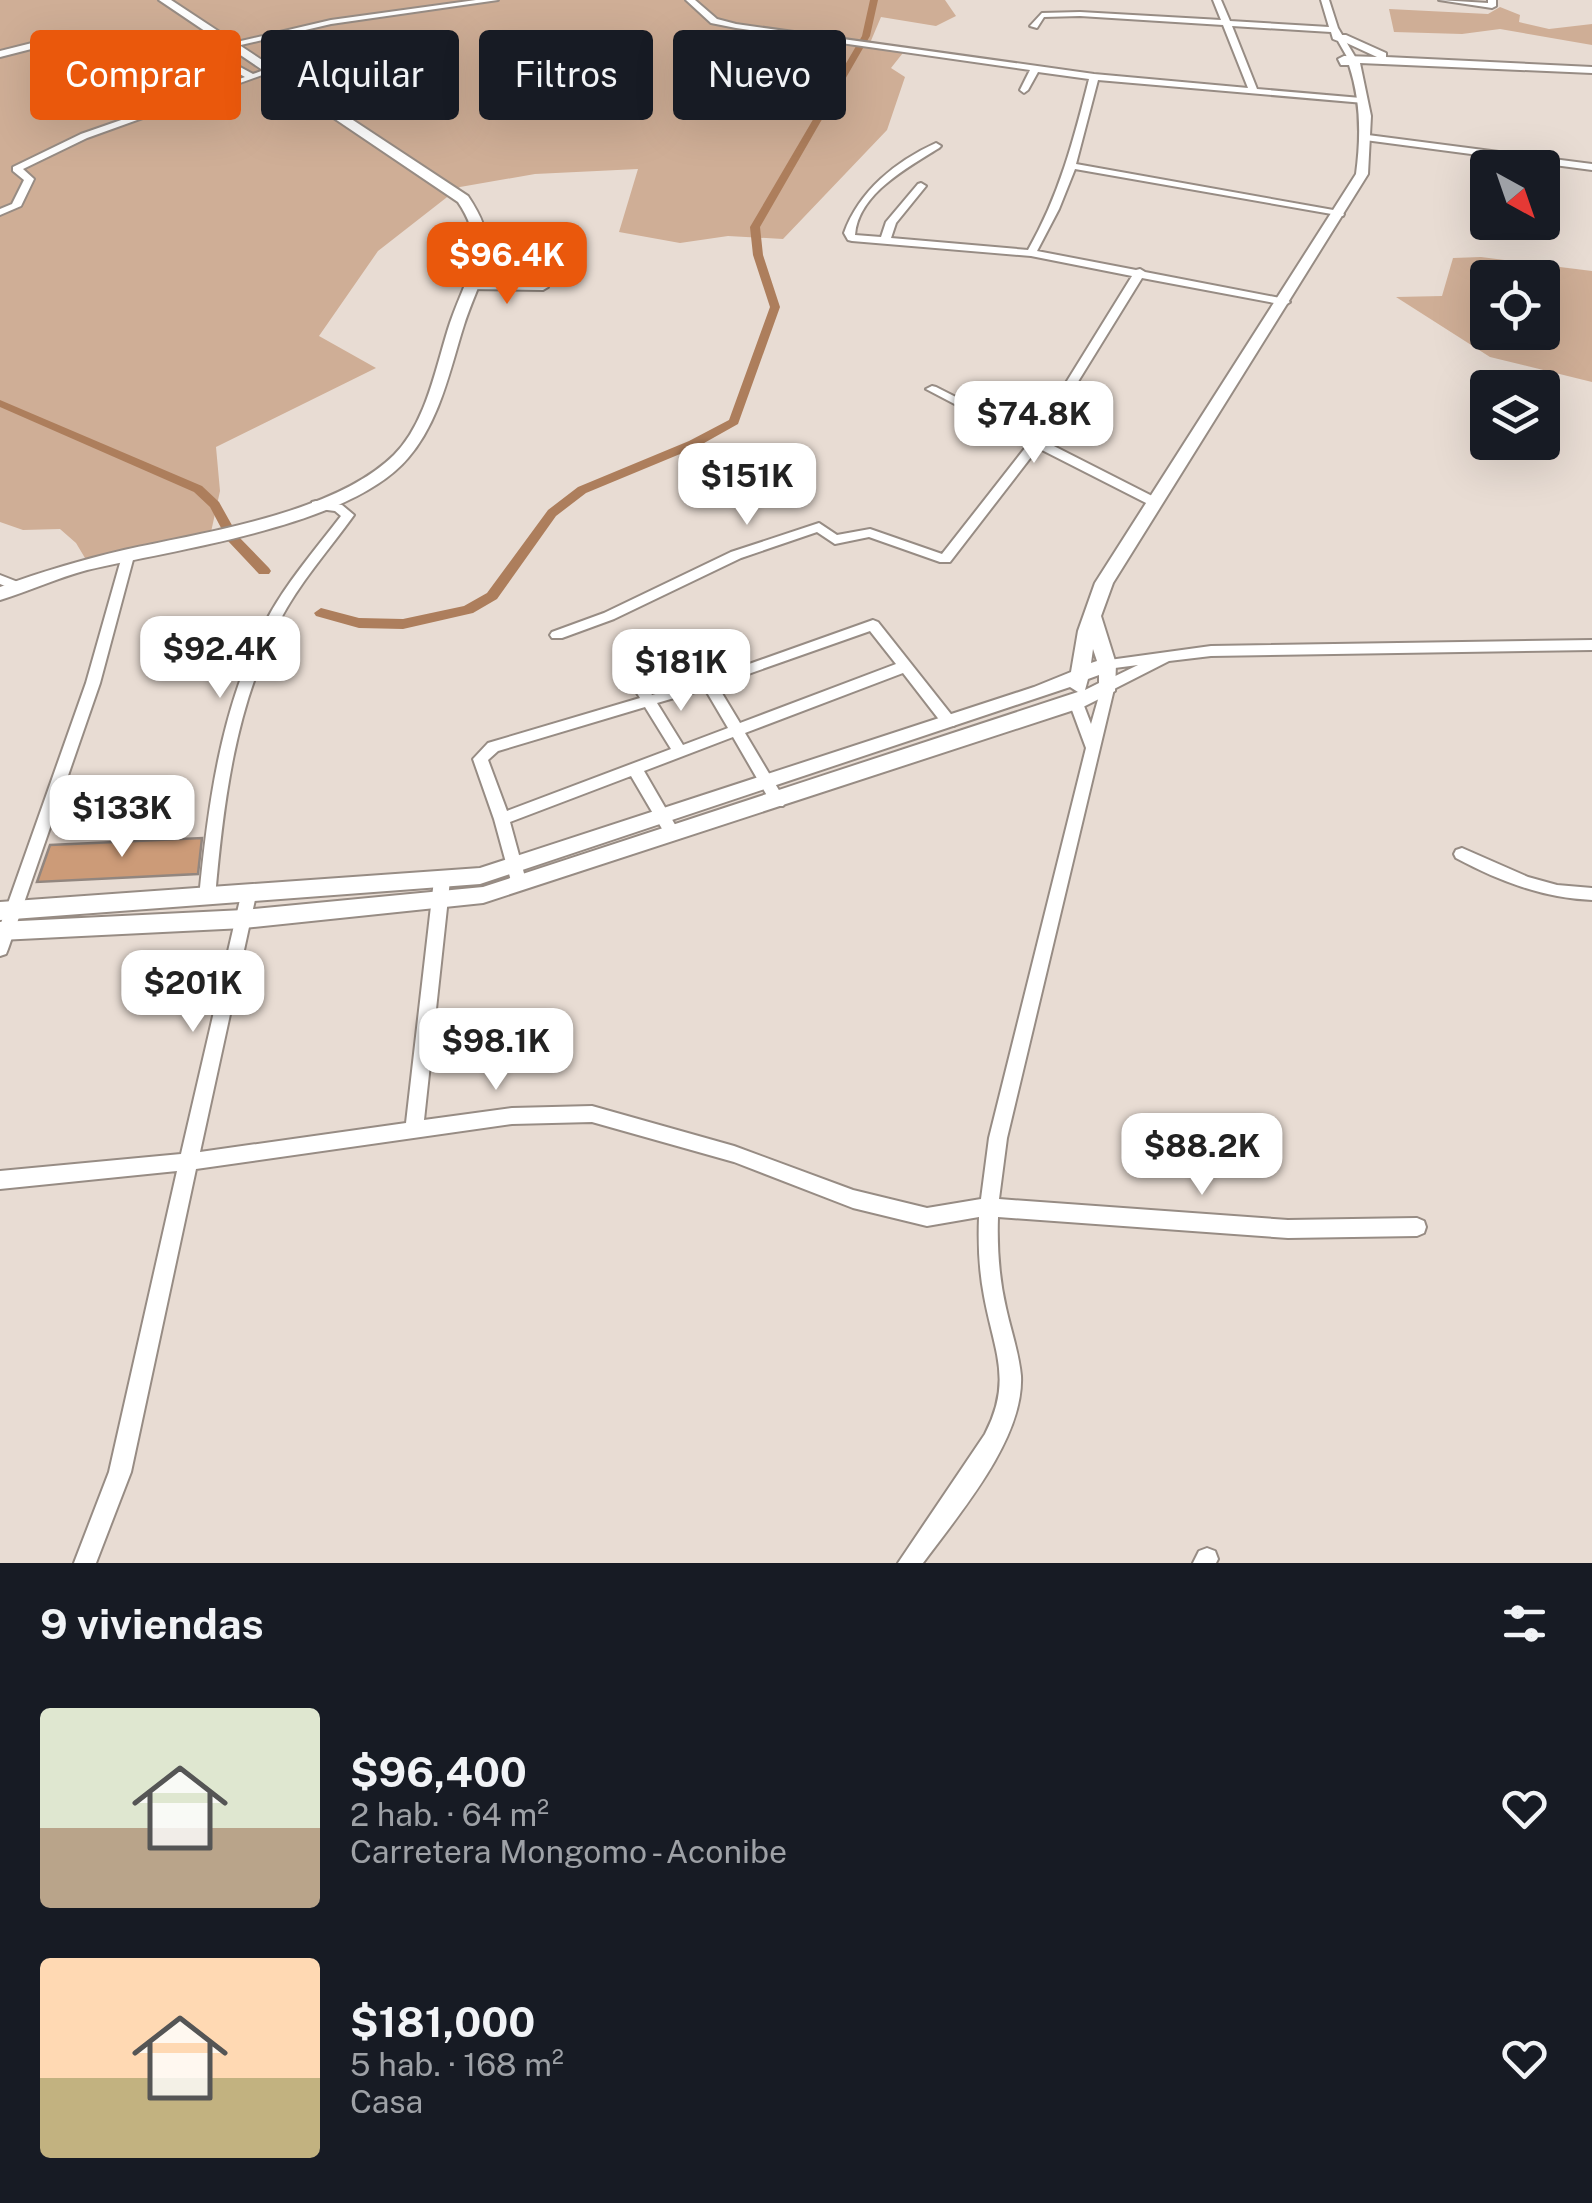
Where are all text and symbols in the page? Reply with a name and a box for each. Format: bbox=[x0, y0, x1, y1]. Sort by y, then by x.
chip: Comprar bbox=[30, 30, 241, 120]
chip: Alquilar bbox=[261, 30, 459, 120]
chip: Filtros bbox=[479, 30, 653, 120]
chip: Nuevo bbox=[673, 30, 846, 120]
north arrow bbox=[1470, 150, 1560, 240]
map controls bbox=[1470, 150, 1560, 460]
pin: $96.4K bbox=[426, 222, 588, 307]
text: $96.4K bbox=[449, 236, 565, 273]
button: locate bbox=[1470, 260, 1560, 350]
button: layers bbox=[1470, 370, 1560, 460]
pin: $74.8K bbox=[953, 381, 1115, 466]
text: $74.8K bbox=[976, 395, 1092, 432]
pin: $151K bbox=[677, 443, 817, 528]
text: $151K bbox=[700, 457, 794, 494]
pin: $92.4K bbox=[139, 616, 301, 701]
pin: $181K bbox=[611, 629, 751, 714]
text: $92.4K bbox=[162, 630, 278, 667]
text: $181K bbox=[634, 643, 728, 680]
pin: $133K bbox=[52, 775, 192, 860]
text: $133K bbox=[72, 789, 172, 826]
pin: $201K bbox=[123, 950, 263, 1035]
text: $201K bbox=[143, 964, 243, 1001]
pin: $98.1K bbox=[415, 1008, 577, 1093]
text: $98.1K bbox=[441, 1022, 551, 1059]
pin: $88.2K bbox=[1121, 1113, 1283, 1198]
text: $88.2K bbox=[1143, 1127, 1261, 1164]
icon: filters bbox=[1497, 1596, 1552, 1651]
text: 9 viviendas bbox=[40, 1599, 264, 1648]
text: $96,400 bbox=[350, 1747, 527, 1796]
icon: home bbox=[120, 1748, 240, 1868]
icon: heart bbox=[1497, 1781, 1552, 1836]
text: 2 hab. · 64 m² bbox=[350, 1796, 549, 1833]
text: Carretera Mongomo - Aconibe bbox=[350, 1833, 787, 1870]
text: $181,000 bbox=[350, 1997, 535, 2046]
icon: home bbox=[120, 1998, 240, 2118]
icon: heart bbox=[1497, 2031, 1552, 2086]
text: 5 hab. · 168 m² bbox=[350, 2046, 564, 2083]
text: Casa bbox=[350, 2083, 423, 2120]

